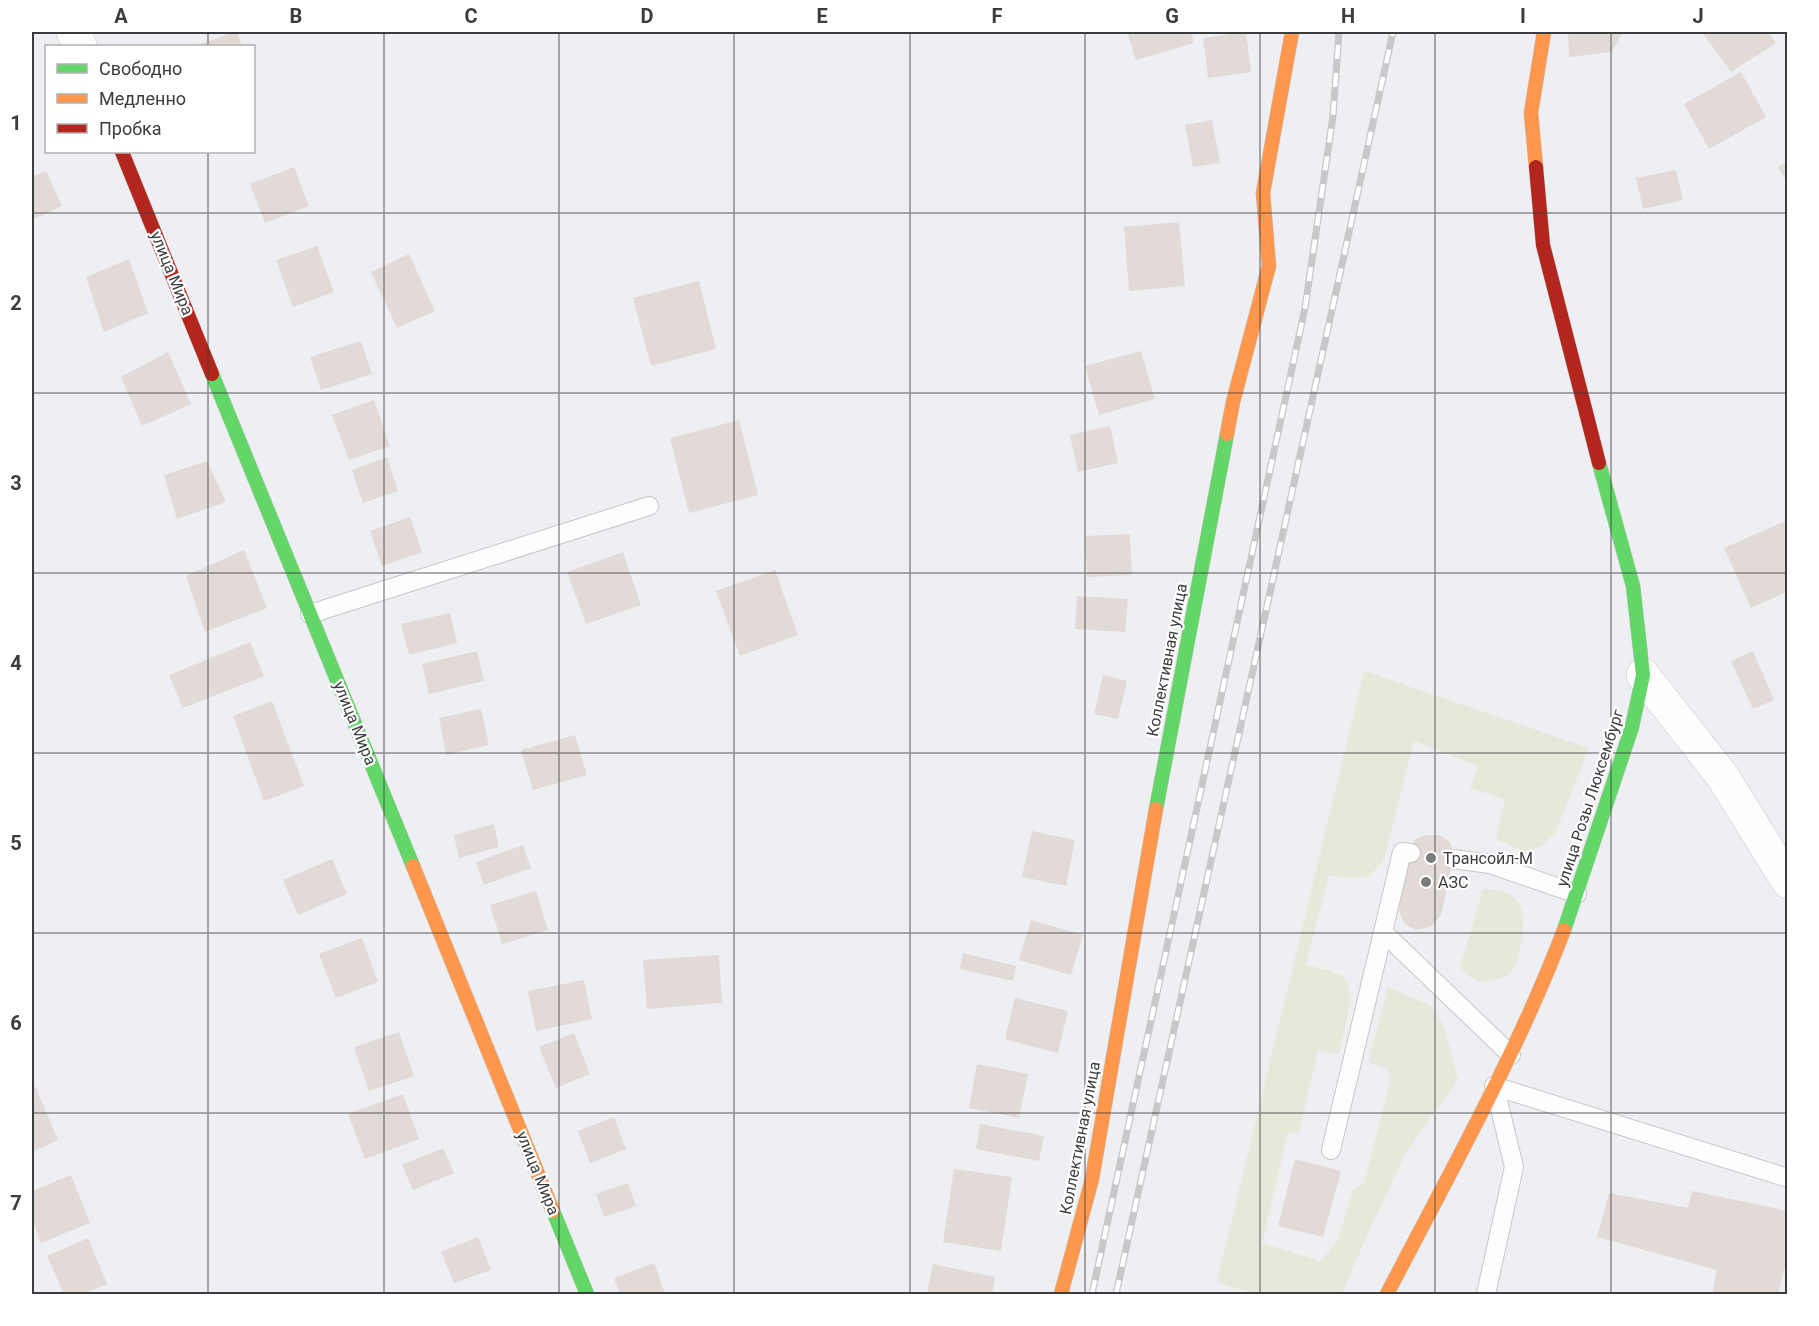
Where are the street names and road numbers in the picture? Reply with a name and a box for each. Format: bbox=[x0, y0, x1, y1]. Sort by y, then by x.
street label: улица Мира bbox=[147, 228, 197, 318]
street label: Коллективная улица bbox=[1143, 582, 1191, 738]
street label: улица Мира bbox=[330, 678, 380, 768]
street label: улица Розы Люксембург bbox=[1552, 707, 1628, 889]
street label: Коллективная улица bbox=[1056, 1060, 1104, 1216]
street label: улица Мира bbox=[513, 1128, 563, 1218]

